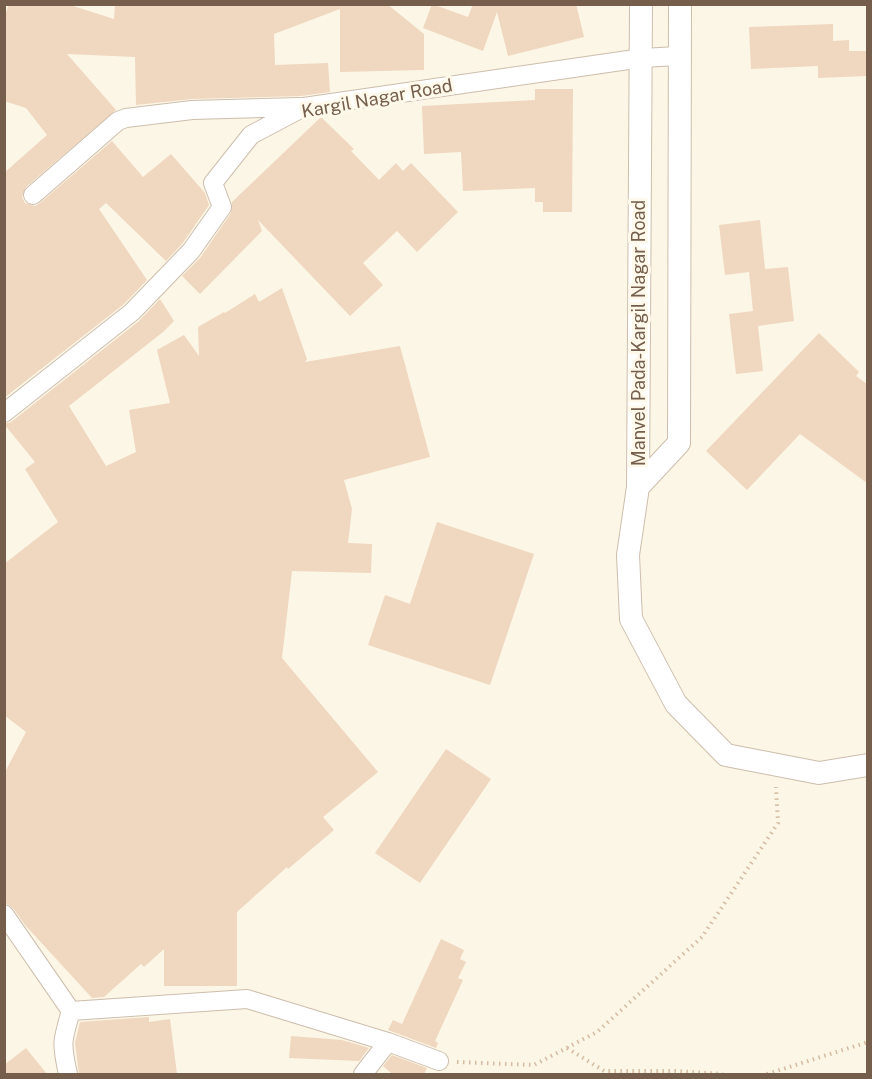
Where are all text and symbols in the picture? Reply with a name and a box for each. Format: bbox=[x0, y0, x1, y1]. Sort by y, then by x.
street label: Kargil Nagar Road bbox=[300, 75, 454, 123]
street label: Manvel Pada-Kargil Nagar Road bbox=[628, 200, 650, 466]

